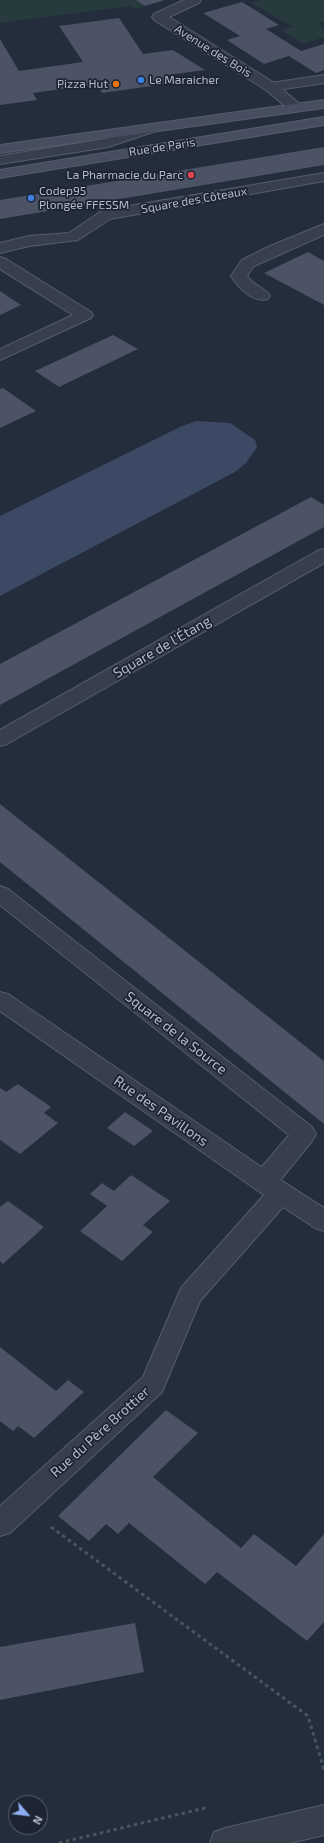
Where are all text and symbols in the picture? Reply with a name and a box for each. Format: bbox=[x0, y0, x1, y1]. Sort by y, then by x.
street label: Avenue des Bois bbox=[172, 21, 254, 81]
place label: Le Maraicher bbox=[149, 73, 220, 87]
marker: Le Maraicher bbox=[136, 75, 146, 85]
place label: Pizza Hut bbox=[57, 77, 108, 91]
marker: Pizza Hut bbox=[111, 79, 121, 89]
street label: Rue de Paris bbox=[128, 135, 196, 159]
place label: La Pharmacie du Parc bbox=[67, 168, 183, 182]
marker: La Pharmacie du Parc bbox=[186, 170, 196, 180]
place label: Codep95 Plongée FFESSM bbox=[39, 184, 129, 212]
street label: Square des Côteaux bbox=[140, 184, 248, 216]
marker: Codep95 Plongée FFESSM bbox=[26, 193, 36, 203]
street label: Square de l'Étang bbox=[110, 612, 214, 682]
street label: Square de la Source bbox=[122, 988, 230, 1078]
street label: Rue des Pavillons bbox=[111, 1072, 211, 1150]
street label: Rue du Père Brottier bbox=[47, 1383, 153, 1481]
north arrow bbox=[8, 1795, 48, 1835]
text: N bbox=[31, 1814, 46, 1827]

